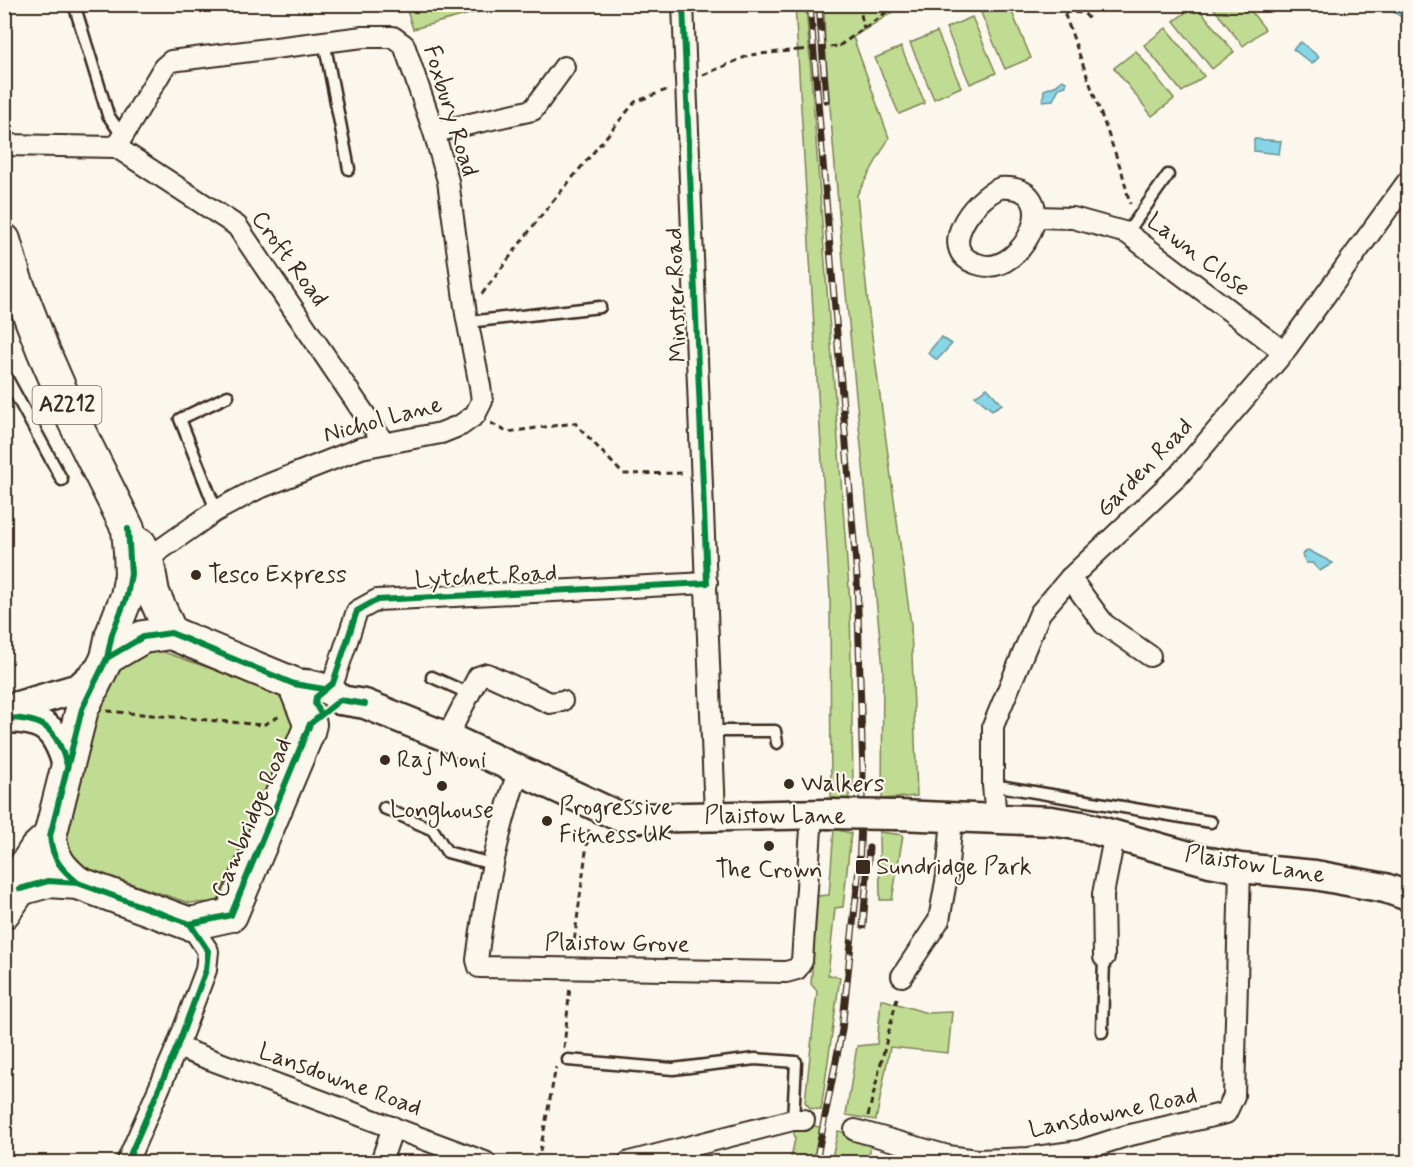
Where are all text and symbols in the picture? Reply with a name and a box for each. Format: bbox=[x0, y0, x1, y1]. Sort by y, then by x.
street label: Foxbury Road bbox=[415, 42, 485, 180]
street label: Croft Road bbox=[244, 205, 334, 313]
street label: Lawn Close bbox=[1140, 206, 1256, 304]
street label: Minster Road bbox=[659, 227, 695, 363]
road number: A2212 bbox=[32, 386, 101, 424]
street label: Nichol Lane bbox=[320, 389, 446, 451]
street label: Garden Road bbox=[1090, 412, 1200, 524]
street label: Lytchet Road bbox=[414, 558, 558, 596]
place label: Tesco Express bbox=[208, 560, 347, 591]
marker: Tesco Express bbox=[189, 568, 203, 582]
street label: Cambridge Road bbox=[204, 733, 301, 903]
place label: Raj Moni bbox=[397, 745, 486, 776]
marker: Raj Moni bbox=[378, 753, 392, 767]
place label: Walkers bbox=[801, 769, 885, 800]
marker: Walkers bbox=[782, 777, 796, 791]
marker: Longhouse bbox=[435, 779, 449, 793]
place label: Progressive Fitness UK bbox=[559, 792, 672, 851]
place label: Longhouse bbox=[390, 795, 494, 828]
street label: Plaistow Lane bbox=[704, 801, 846, 832]
marker: Progressive Fitness UK bbox=[540, 814, 554, 828]
marker: The Crown bbox=[762, 839, 776, 853]
street label: Plaistow Lane bbox=[1183, 839, 1327, 891]
place label: Sundridge Park bbox=[876, 852, 1032, 885]
place label: The Crown bbox=[715, 855, 823, 886]
marker: Sundridge Park bbox=[854, 858, 872, 876]
street label: Plaistow Grove bbox=[544, 927, 690, 961]
street label: Lansdowne Road bbox=[254, 1036, 426, 1124]
street label: Lansdowne Road bbox=[1026, 1080, 1200, 1146]

